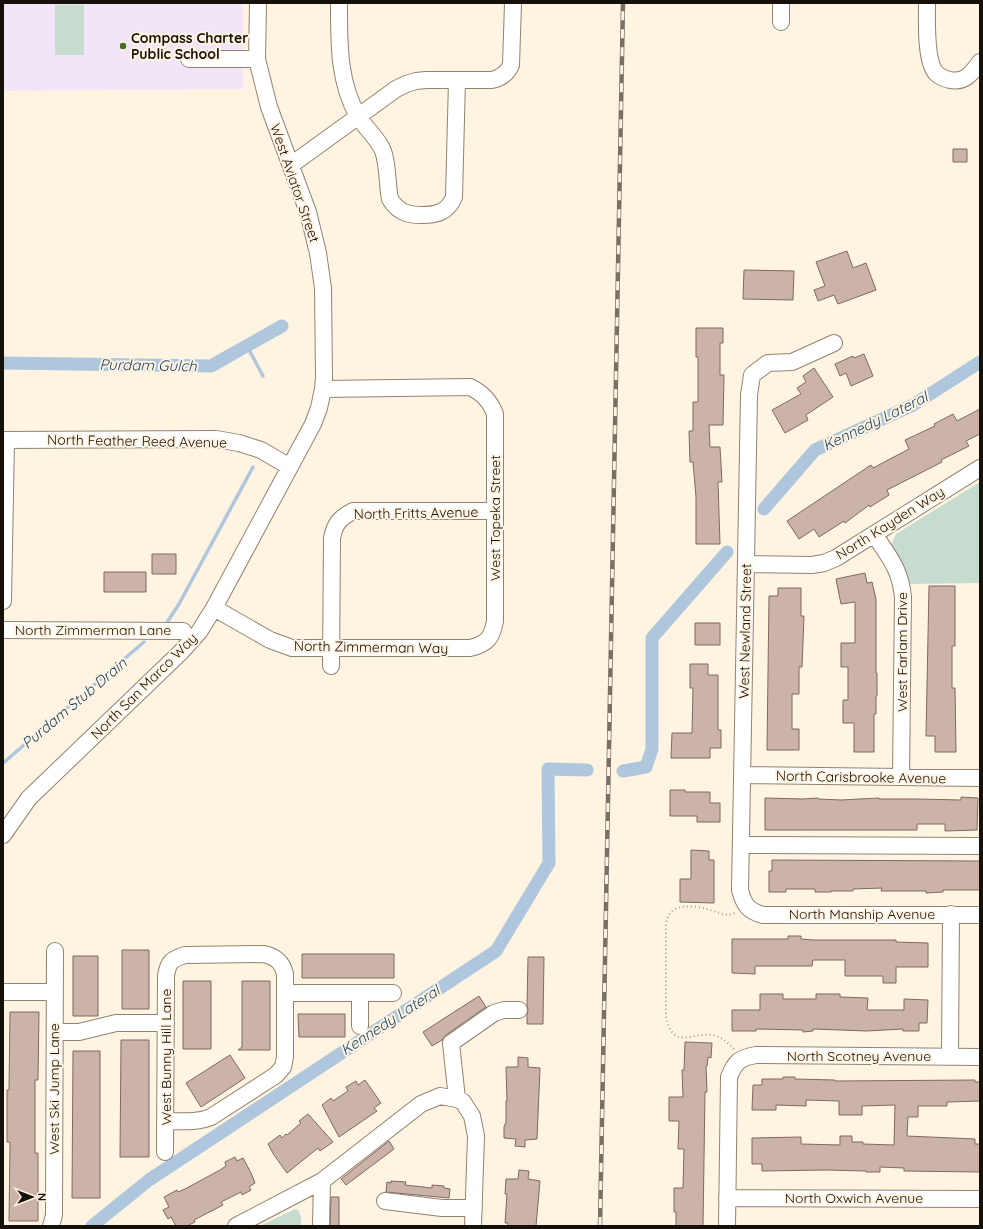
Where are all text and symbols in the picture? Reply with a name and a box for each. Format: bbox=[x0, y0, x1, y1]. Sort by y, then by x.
place label: Compass Charter Public School bbox=[131, 29, 248, 63]
marker: Compass Charter Public School bbox=[118, 41, 128, 51]
street label: West Aviator Street bbox=[266, 121, 324, 245]
water label: Purdam Gulch bbox=[99, 355, 197, 375]
water label: Kennedy Lateral bbox=[819, 387, 932, 455]
street label: North Feather Reed Avenue bbox=[47, 430, 227, 452]
street label: West Topeka Street bbox=[486, 455, 504, 581]
street label: North Kayden Way bbox=[832, 482, 948, 564]
street label: North Fritts Avenue bbox=[353, 503, 479, 523]
street label: West Newland Street bbox=[735, 563, 755, 699]
street label: West Farlam Drive bbox=[893, 592, 911, 712]
street label: North Zimmerman Lane bbox=[15, 621, 171, 639]
street label: North San Marco Way bbox=[87, 629, 201, 743]
street label: North Zimmerman Way bbox=[294, 637, 448, 657]
water label: Purdam Stub Drain bbox=[18, 653, 131, 753]
street label: North Carisbrooke Avenue bbox=[776, 767, 946, 787]
street label: North Manship Avenue bbox=[789, 905, 935, 923]
water label: Kennedy Lateral bbox=[337, 980, 444, 1059]
street label: West Bunny Hill Lane bbox=[157, 989, 175, 1125]
street label: West Ski Jump Lane bbox=[45, 1023, 63, 1155]
street label: North Scotney Avenue bbox=[787, 1047, 931, 1065]
north arrow bbox=[12, 1177, 52, 1217]
street label: North Oxwich Avenue bbox=[785, 1189, 923, 1207]
text: N bbox=[35, 1193, 49, 1201]

